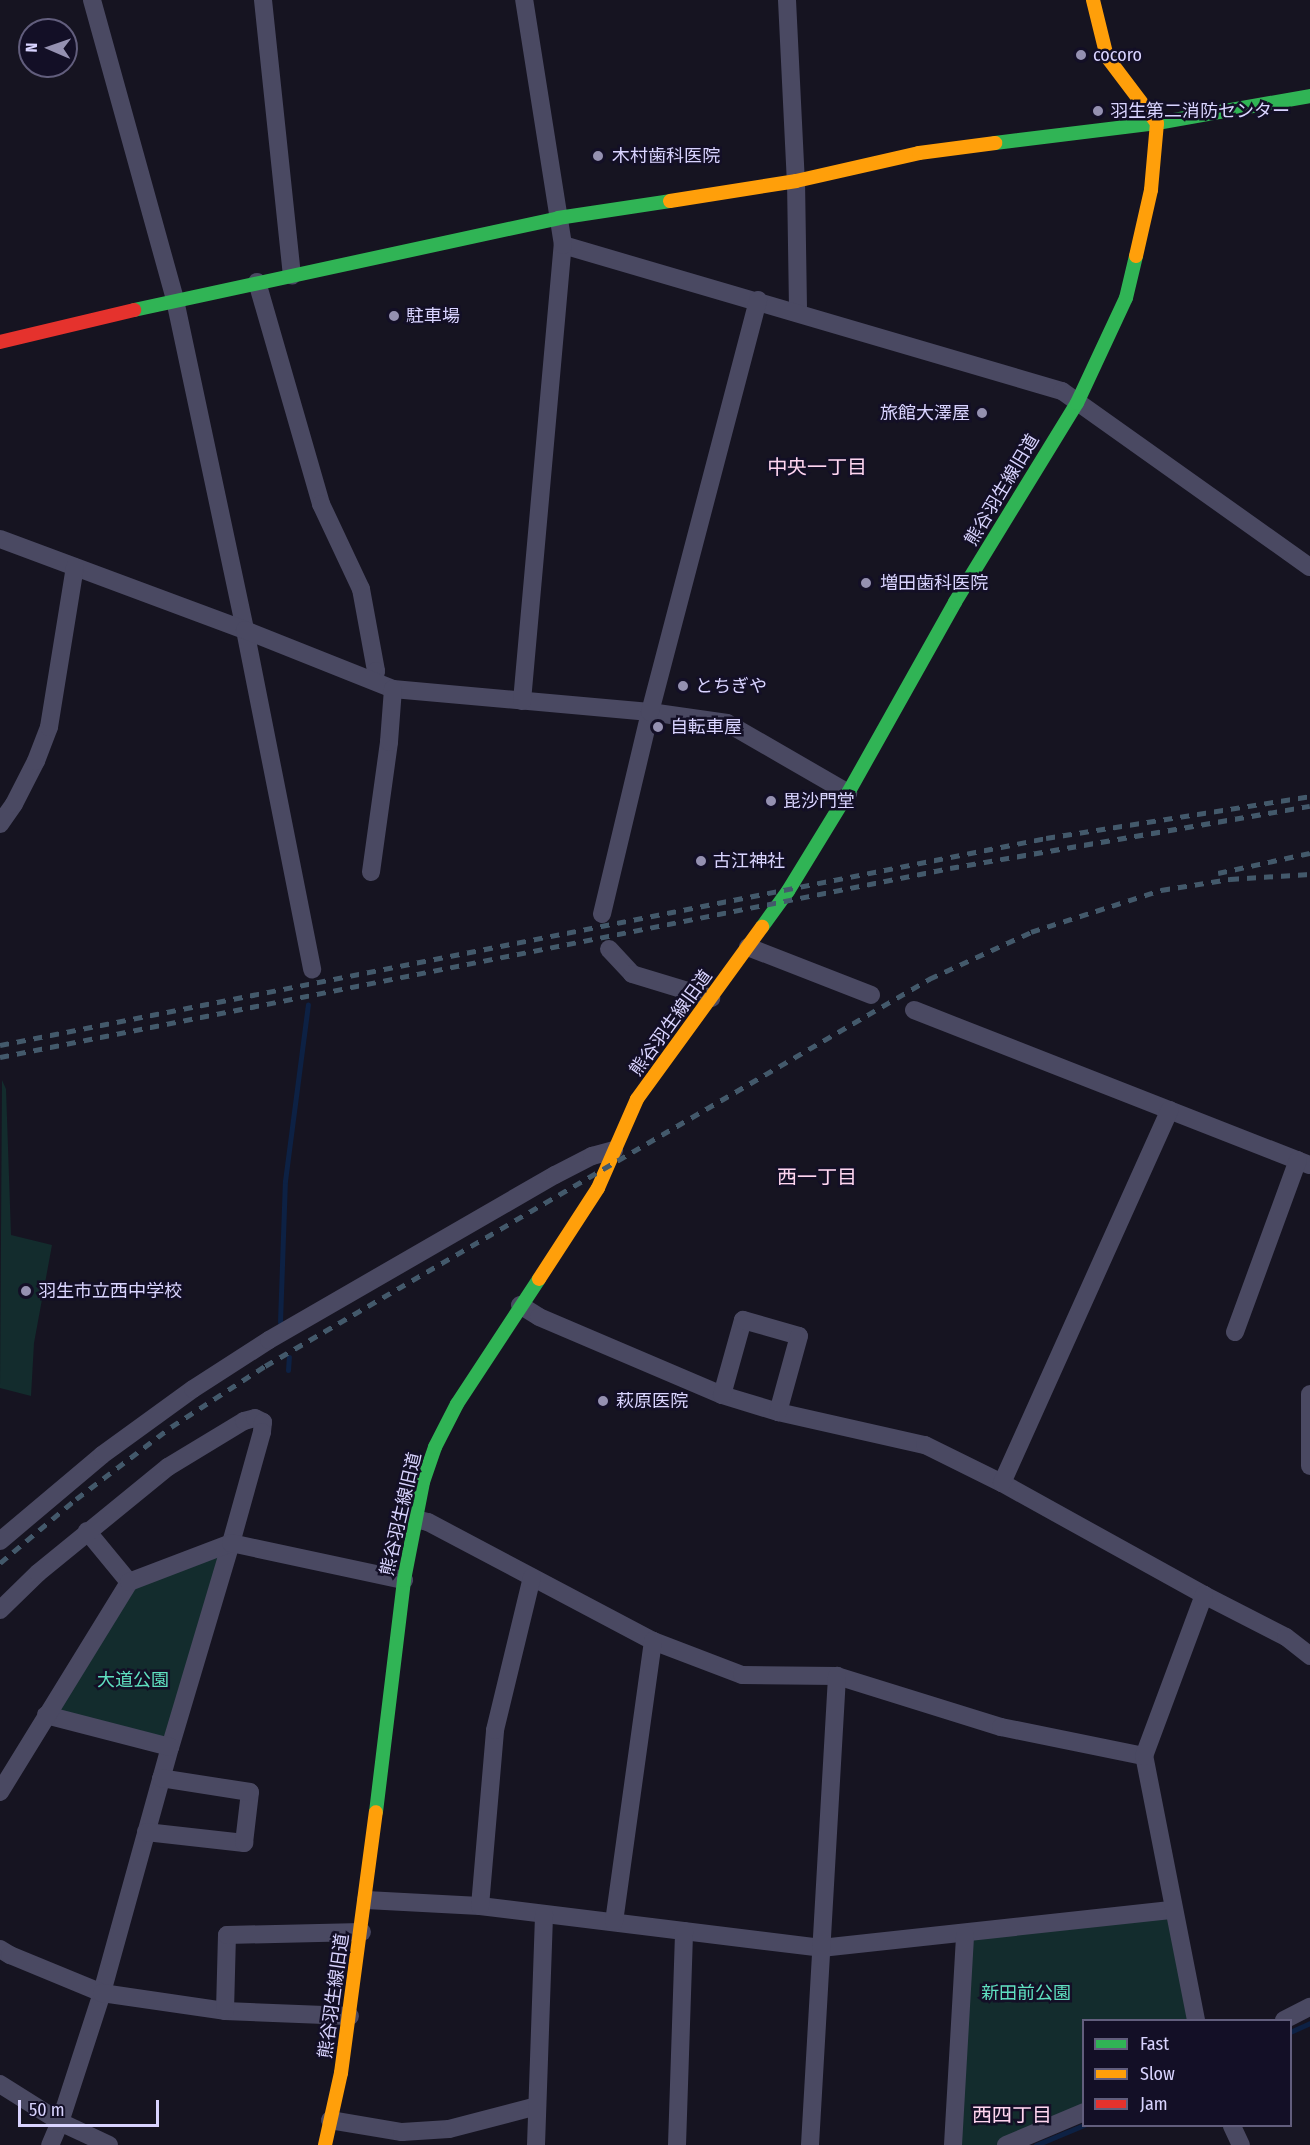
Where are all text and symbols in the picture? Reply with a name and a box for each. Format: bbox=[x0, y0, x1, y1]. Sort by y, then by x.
north arrow bbox=[18, 18, 78, 78]
text: N bbox=[22, 42, 41, 53]
place label: cocoro bbox=[1093, 44, 1142, 66]
marker: cocoro bbox=[1074, 48, 1088, 62]
place label: 羽生第二消防センター bbox=[1110, 100, 1290, 122]
marker: 羽生第二消防センター bbox=[1091, 104, 1105, 118]
place label: 木村歯科医院 bbox=[612, 145, 720, 167]
marker: 木村歯科医院 bbox=[589, 147, 607, 165]
place label: 駐車場 bbox=[406, 305, 460, 327]
marker: 駐車場 bbox=[387, 309, 401, 323]
place label: 旅館大澤屋 bbox=[880, 402, 970, 424]
marker: 旅館大澤屋 bbox=[975, 406, 989, 420]
street label: 熊谷羽生線旧道 bbox=[960, 430, 1044, 550]
district label: 中央一丁目 bbox=[767, 455, 867, 479]
place label: 増田歯科医院 bbox=[880, 572, 988, 594]
marker: 増田歯科医院 bbox=[857, 574, 875, 592]
place label: とちぎや bbox=[695, 675, 767, 697]
marker: とちぎや bbox=[676, 679, 690, 693]
place label: 自転車屋 bbox=[670, 716, 742, 738]
marker: 自転車屋 bbox=[651, 720, 665, 734]
place label: 毘沙門堂 bbox=[783, 790, 855, 812]
marker: 毘沙門堂 bbox=[764, 794, 778, 808]
place label: 古江神社 bbox=[713, 850, 785, 872]
marker: 古江神社 bbox=[694, 854, 708, 868]
street label: 熊谷羽生線旧道 bbox=[625, 966, 717, 1080]
district label: 西一丁目 bbox=[777, 1165, 857, 1189]
place label: 羽生市立西中学校 bbox=[38, 1280, 182, 1302]
marker: 羽生市立西中学校 bbox=[19, 1284, 33, 1298]
place label: 萩原医院 bbox=[616, 1390, 688, 1412]
marker: 萩原医院 bbox=[594, 1392, 612, 1410]
street label: 熊谷羽生線旧道 bbox=[376, 1450, 426, 1578]
park label: 大道公園 bbox=[97, 1669, 169, 1691]
street label: 熊谷羽生線旧道 bbox=[315, 1932, 353, 2060]
park label: 新田前公園 bbox=[981, 1982, 1071, 2004]
legend bbox=[1082, 2019, 1292, 2127]
text: Fast bbox=[1140, 2033, 1169, 2055]
text: Slow bbox=[1140, 2063, 1175, 2085]
scale bar bbox=[21, 2088, 162, 2126]
text: Jam bbox=[1140, 2093, 1168, 2115]
text: 50 m bbox=[29, 2099, 65, 2121]
district label: 西四丁目 bbox=[972, 2103, 1052, 2127]

